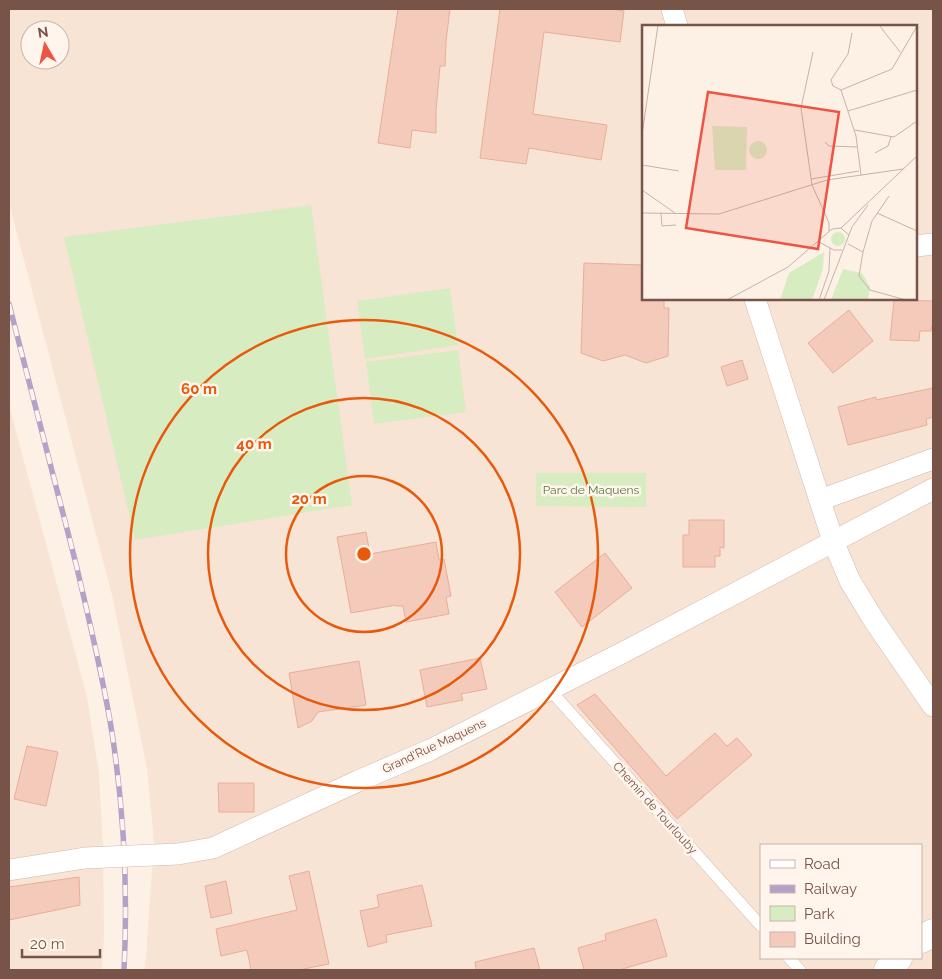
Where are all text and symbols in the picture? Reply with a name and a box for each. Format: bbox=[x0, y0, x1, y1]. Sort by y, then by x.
north arrow bbox=[20, 20, 70, 70]
text: N bbox=[36, 23, 49, 41]
inset map bbox=[642, 25, 917, 300]
text: 60 m bbox=[181, 380, 217, 398]
text: 40 m bbox=[236, 435, 272, 453]
park label: Parc de Maquens bbox=[543, 483, 639, 497]
text: 20 m bbox=[291, 490, 327, 508]
centre of rings bbox=[355, 545, 373, 563]
street label: Grand'Rue Maquens bbox=[380, 716, 488, 776]
street label: Chemin de Tourlouby bbox=[610, 759, 700, 857]
legend bbox=[760, 844, 922, 959]
text: Road bbox=[804, 855, 840, 873]
text: Railway bbox=[804, 880, 857, 898]
text: Park bbox=[804, 905, 835, 923]
scale bar bbox=[22, 926, 100, 958]
text: Building bbox=[804, 930, 861, 948]
text: 20 m bbox=[30, 935, 65, 953]

